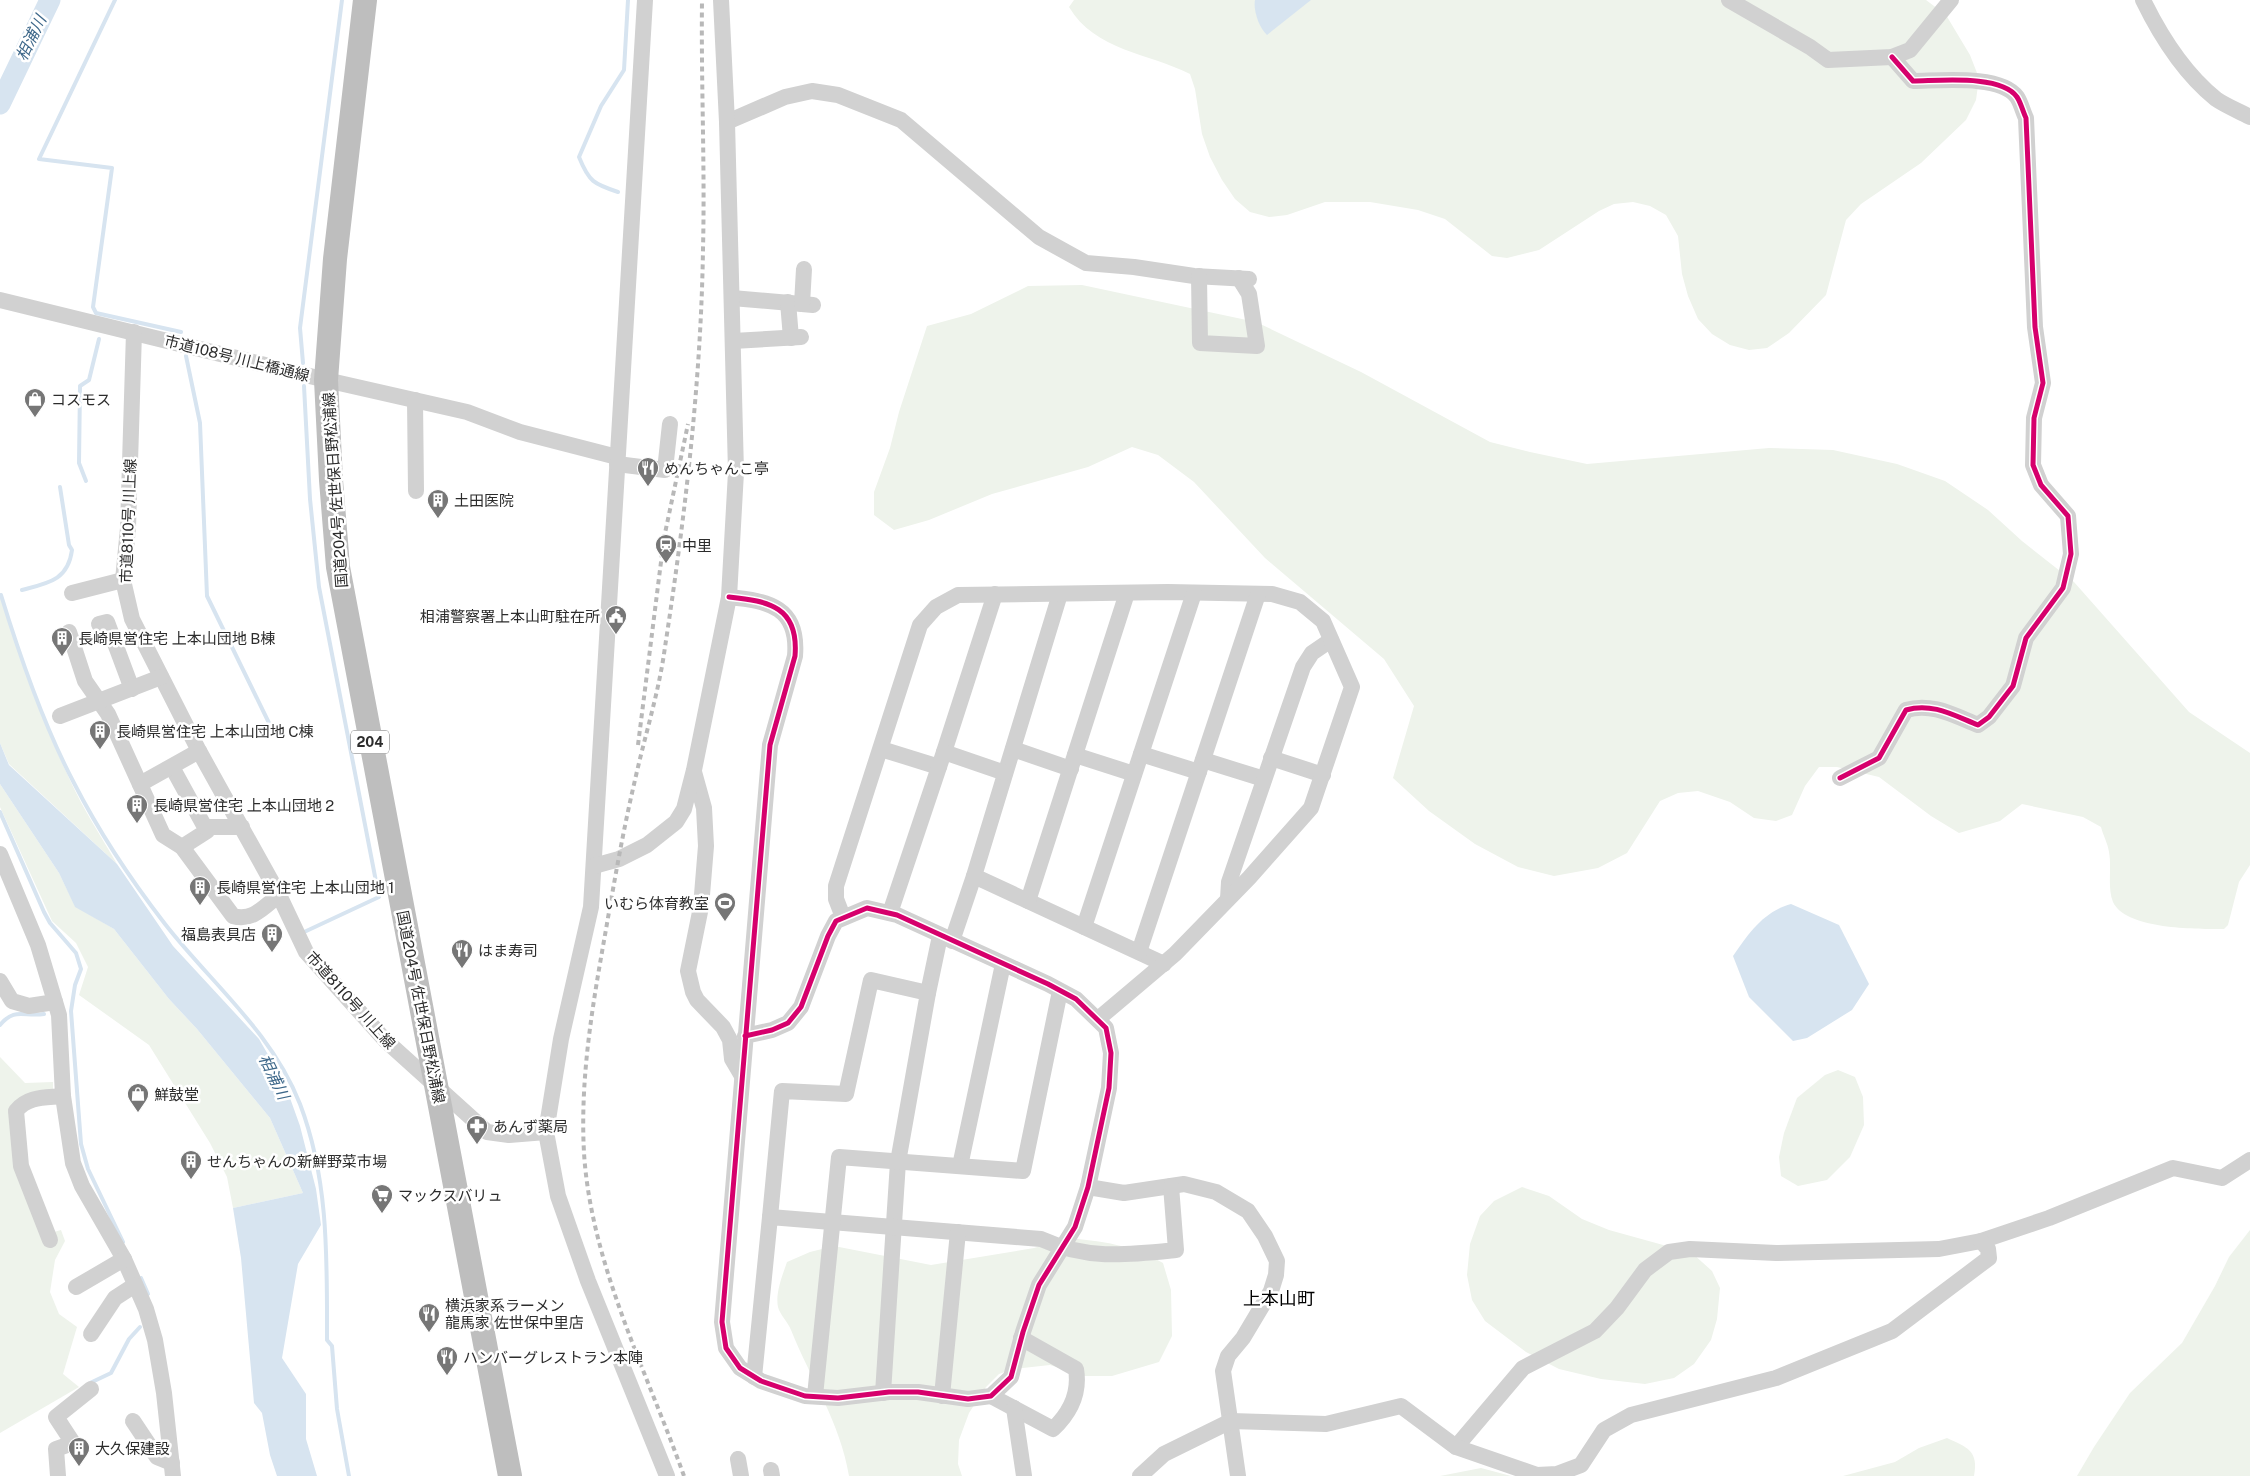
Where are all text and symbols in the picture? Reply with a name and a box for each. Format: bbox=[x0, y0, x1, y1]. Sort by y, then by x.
water label: 相浦川 bbox=[12, 10, 51, 64]
street label: 市道108号 川上橋通線 bbox=[163, 332, 311, 384]
shop icon: コスモス bbox=[23, 387, 47, 418]
place label: コスモス bbox=[51, 391, 111, 408]
street label: 国道204号 佐世保日野松浦線 bbox=[320, 392, 350, 588]
restaurant icon: めんちゃんこ亭 bbox=[636, 456, 660, 487]
street label: 市道8110号 川上線 bbox=[117, 458, 139, 584]
place label: めんちゃんこ亭 bbox=[664, 460, 769, 477]
building icon: 土田医院 bbox=[426, 488, 450, 519]
place label: 土田医院 bbox=[454, 492, 514, 509]
station icon: 中里 bbox=[654, 533, 678, 564]
place label: 中里 bbox=[682, 537, 712, 554]
public building icon: 相浦警察署上本山町駐在所 bbox=[604, 604, 628, 635]
place label: 相浦警察署上本山町駐在所 bbox=[420, 608, 600, 625]
building icon: 長崎県営住宅 上本山団地 B棟 bbox=[50, 626, 74, 657]
place label: 長崎県営住宅 上本山団地 B棟 bbox=[78, 630, 275, 647]
building icon: 長崎県営住宅 上本山団地 C棟 bbox=[88, 719, 112, 750]
place label: 長崎県営住宅 上本山団地 C棟 bbox=[116, 723, 314, 740]
road number: 204 bbox=[351, 730, 389, 754]
building icon: 長崎県営住宅 上本山団地 2 bbox=[125, 793, 149, 824]
place label: 長崎県営住宅 上本山団地 2 bbox=[153, 797, 334, 814]
building icon: 長崎県営住宅 上本山団地 1 bbox=[188, 875, 212, 906]
place label: 長崎県営住宅 上本山団地 1 bbox=[216, 879, 394, 896]
sports icon: いむら体育教室 bbox=[713, 891, 737, 922]
place label: いむら体育教室 bbox=[604, 895, 709, 912]
street label: 国道204号 佐世保日野松浦線 bbox=[394, 909, 448, 1105]
building icon: 福島表具店 bbox=[260, 922, 284, 953]
place label: 福島表具店 bbox=[181, 926, 256, 943]
restaurant icon: はま寿司 bbox=[450, 938, 474, 969]
place label: はま寿司 bbox=[478, 942, 538, 959]
street label: 市道8110号 川上線 bbox=[303, 948, 399, 1052]
water label: 相浦川 bbox=[255, 1051, 294, 1105]
shop icon: 鮮鼓堂 bbox=[126, 1082, 150, 1113]
place label: 鮮鼓堂 bbox=[154, 1086, 199, 1103]
pharmacy icon: あんず薬局 bbox=[465, 1114, 489, 1145]
place label: あんず薬局 bbox=[493, 1118, 568, 1135]
building icon: せんちゃんの新鮮野菜市場 bbox=[179, 1149, 203, 1180]
place label: せんちゃんの新鮮野菜市場 bbox=[207, 1153, 387, 1170]
supermarket icon: マックスバリュ bbox=[370, 1183, 394, 1214]
place label: マックスバリュ bbox=[398, 1187, 503, 1204]
district label: 上本山町 bbox=[1243, 1288, 1315, 1309]
place label: 横浜家系ラーメン 龍馬家 佐世保中里店 bbox=[445, 1297, 584, 1331]
restaurant icon: 横浜家系ラーメン 龍馬家 佐世保中里店 bbox=[417, 1302, 441, 1333]
restaurant icon: ハンバーグレストラン本陣 bbox=[435, 1345, 459, 1376]
place label: ハンバーグレストラン本陣 bbox=[463, 1349, 643, 1366]
building icon: 大久保建設 bbox=[67, 1436, 91, 1467]
place label: 大久保建設 bbox=[95, 1440, 170, 1457]

